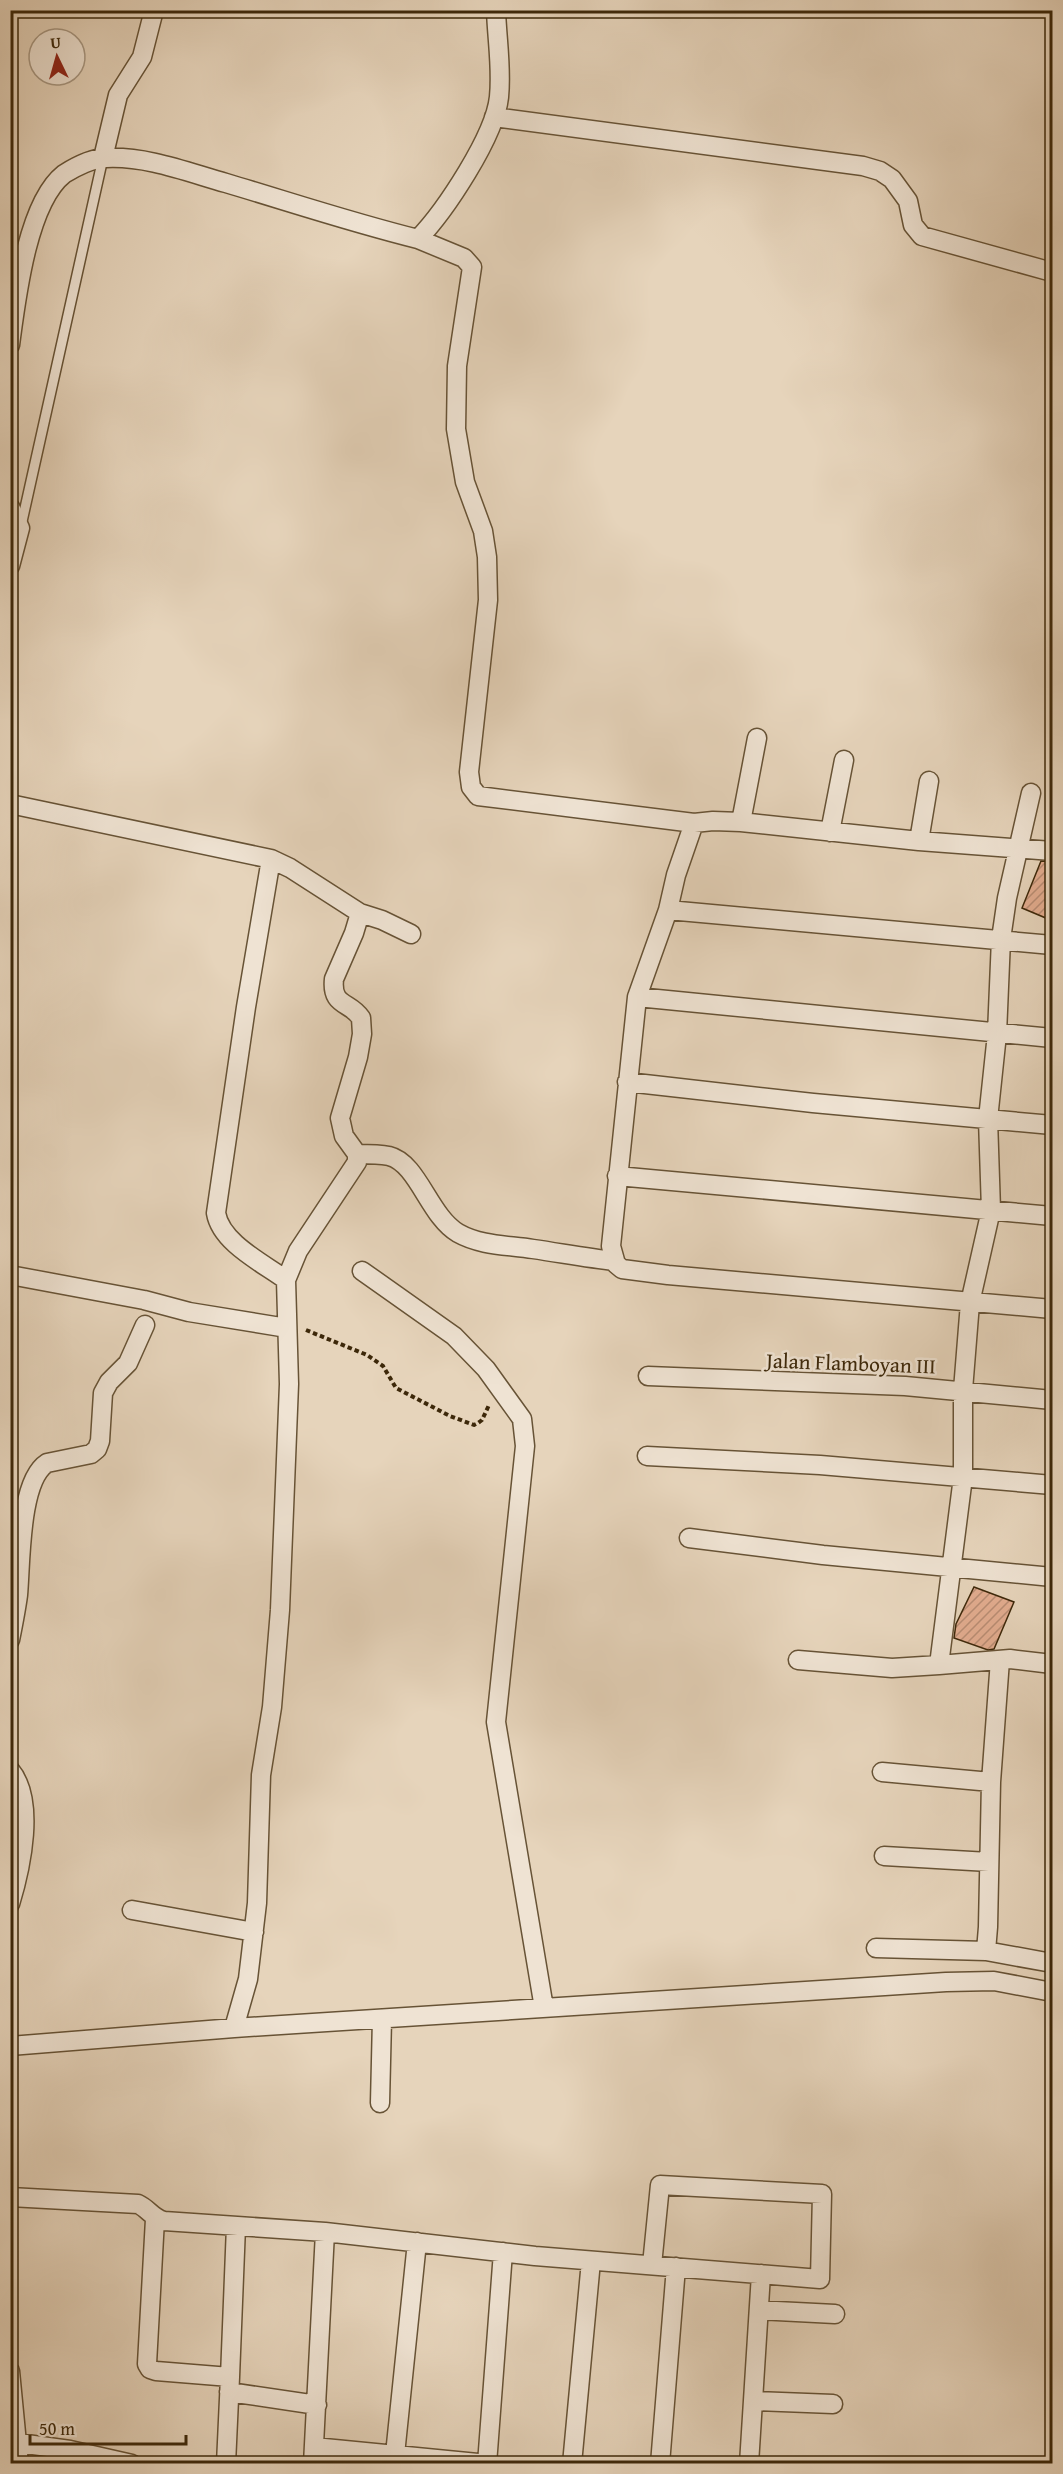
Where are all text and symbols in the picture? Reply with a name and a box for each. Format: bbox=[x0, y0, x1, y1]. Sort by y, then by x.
north arrow bbox=[27, 27, 87, 87]
text: U bbox=[49, 30, 62, 54]
street label: Jalan Flamboyan III bbox=[763, 1344, 936, 1381]
scale bar bbox=[30, 2408, 186, 2446]
text: 50 m bbox=[39, 2415, 75, 2442]

